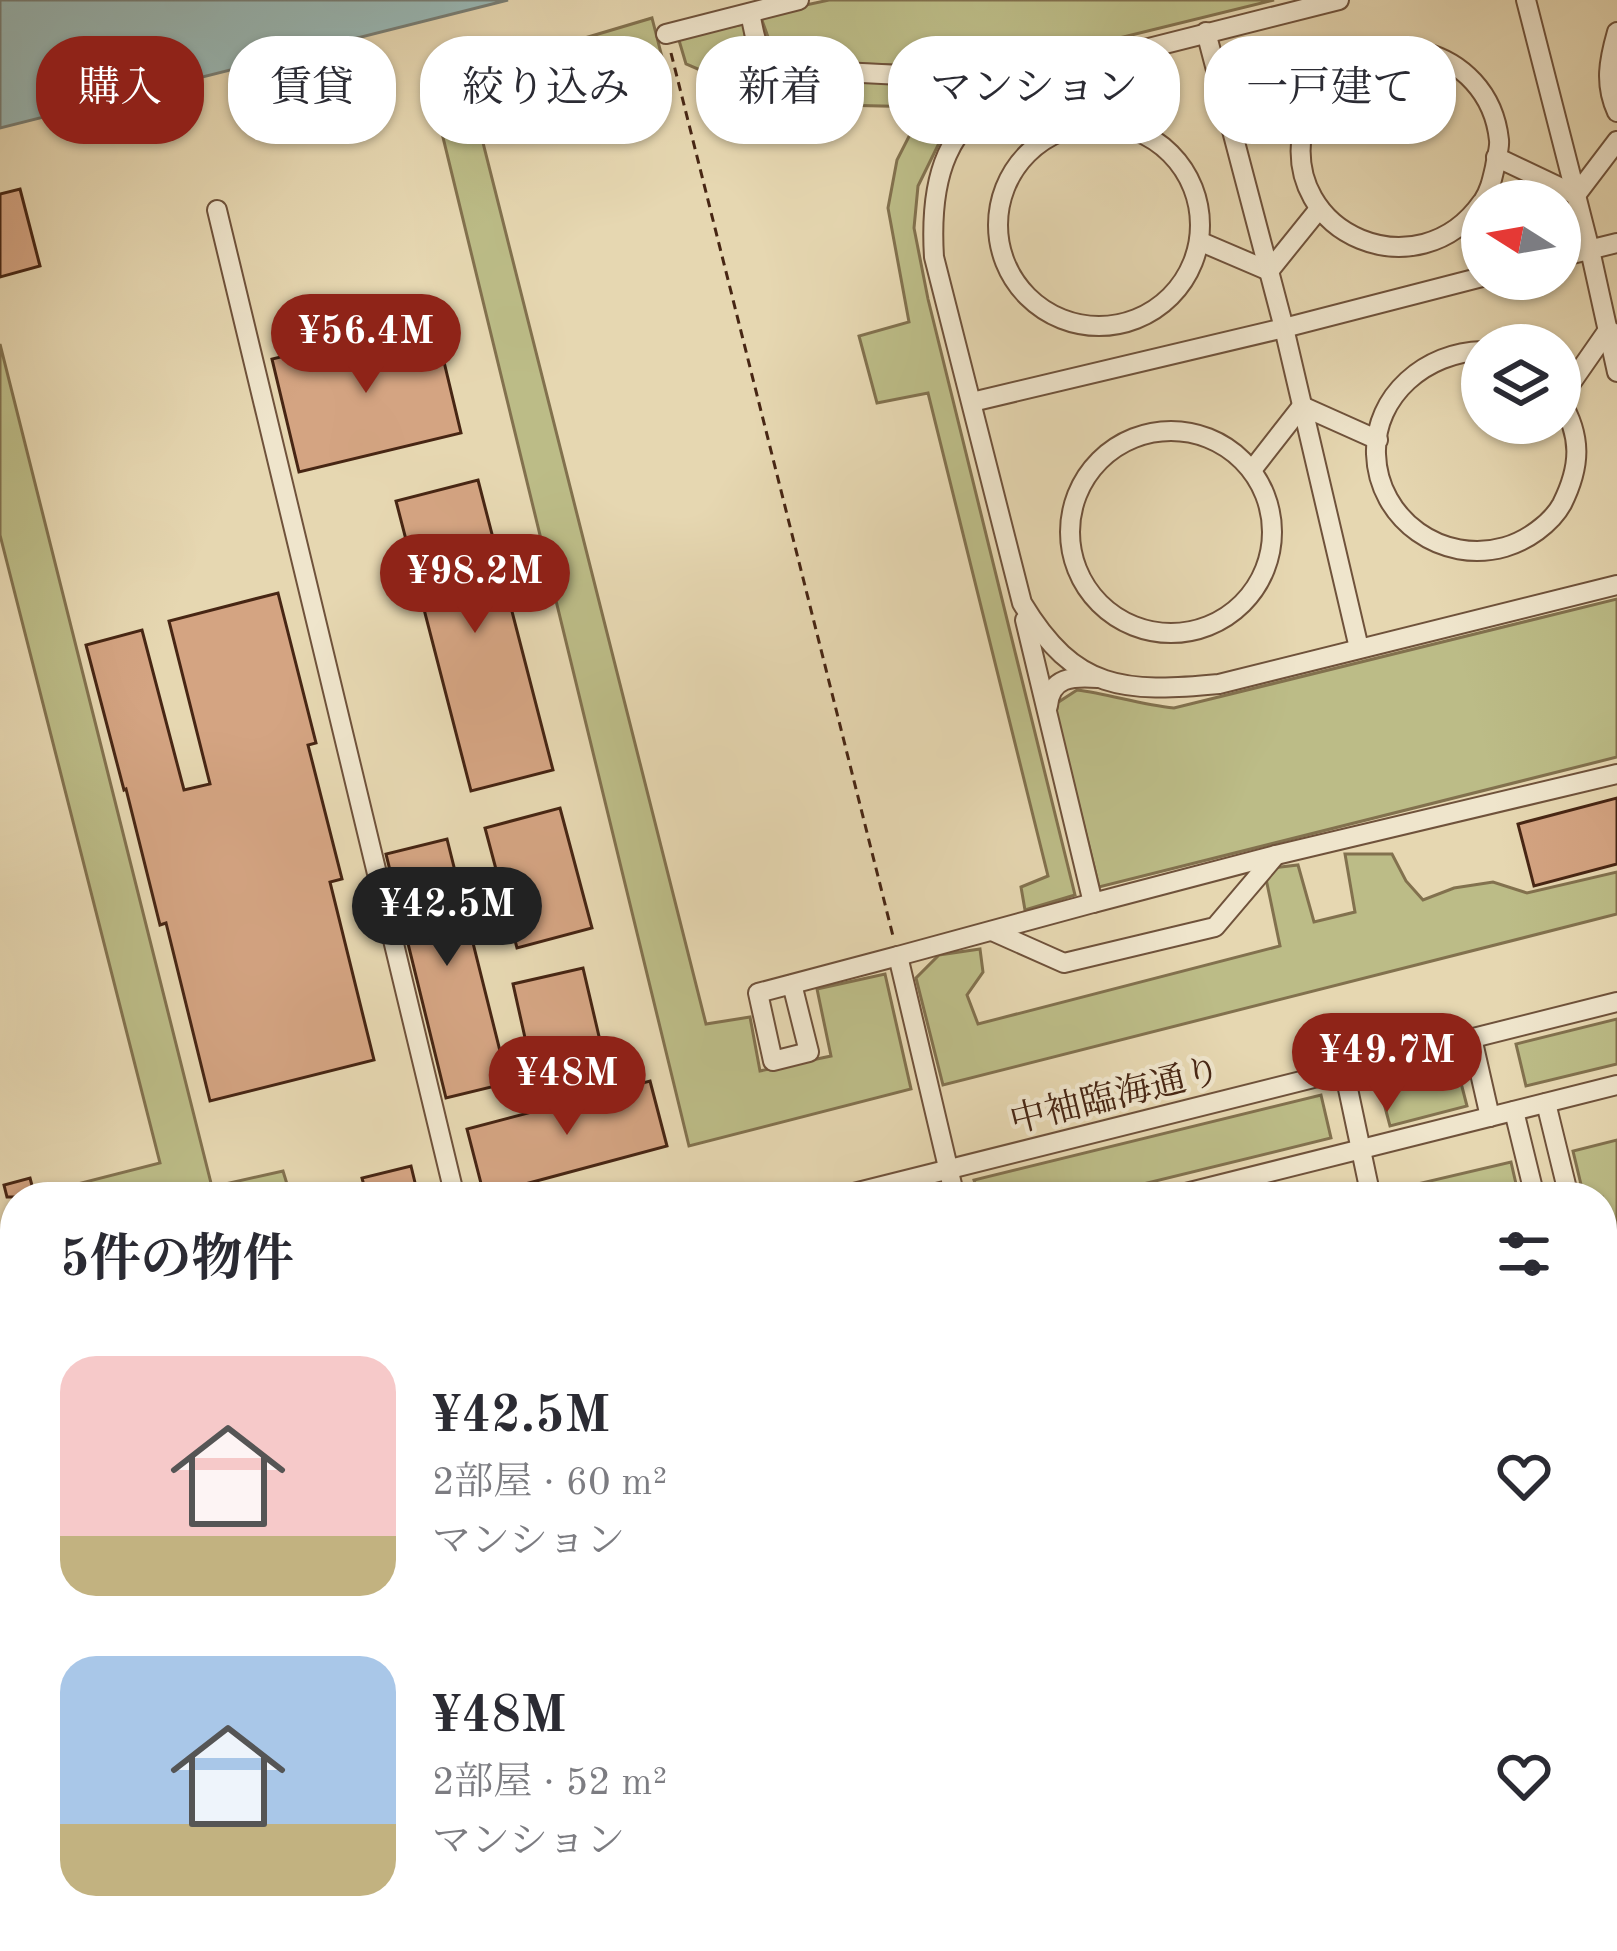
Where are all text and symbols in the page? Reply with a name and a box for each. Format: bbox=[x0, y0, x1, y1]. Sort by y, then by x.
chip: 購入 bbox=[36, 36, 204, 144]
chip: 賃貸 bbox=[228, 36, 396, 144]
chip: 絞り込み bbox=[420, 36, 672, 144]
chip: 新着 bbox=[696, 36, 864, 144]
chip: マンション bbox=[888, 36, 1180, 144]
chip: 一戸建て bbox=[1204, 36, 1456, 144]
north arrow bbox=[1461, 180, 1581, 300]
map controls bbox=[1461, 180, 1581, 444]
pin: ¥56.4M bbox=[268, 294, 464, 396]
text: ¥56.4M bbox=[298, 313, 434, 352]
button: layers bbox=[1461, 324, 1581, 444]
pin: ¥98.2M bbox=[377, 534, 573, 636]
text: ¥98.2M bbox=[407, 553, 543, 592]
pin: ¥42.5M bbox=[349, 867, 545, 969]
text: ¥42.5M bbox=[379, 886, 515, 925]
pin: ¥49.7M bbox=[1289, 1013, 1485, 1115]
text: ¥49.7M bbox=[1319, 1032, 1455, 1071]
pin: ¥48M bbox=[496, 1036, 638, 1138]
street label: 中袖臨海通り bbox=[1006, 1050, 1225, 1141]
text: ¥48M bbox=[516, 1055, 618, 1094]
icon: filters bbox=[1491, 1221, 1557, 1287]
text: 5件の物件 bbox=[60, 1236, 294, 1287]
text: ¥42.5M bbox=[432, 1392, 610, 1443]
icon: home bbox=[156, 1404, 300, 1548]
icon: heart bbox=[1491, 1443, 1557, 1509]
text: 2部屋 · 60 m² bbox=[432, 1464, 667, 1503]
text: マンション bbox=[432, 1523, 625, 1562]
text: ¥48M bbox=[432, 1692, 566, 1743]
icon: home bbox=[156, 1704, 300, 1848]
icon: heart bbox=[1491, 1743, 1557, 1809]
text: 2部屋 · 52 m² bbox=[432, 1764, 667, 1803]
text: マンション bbox=[432, 1823, 625, 1862]

